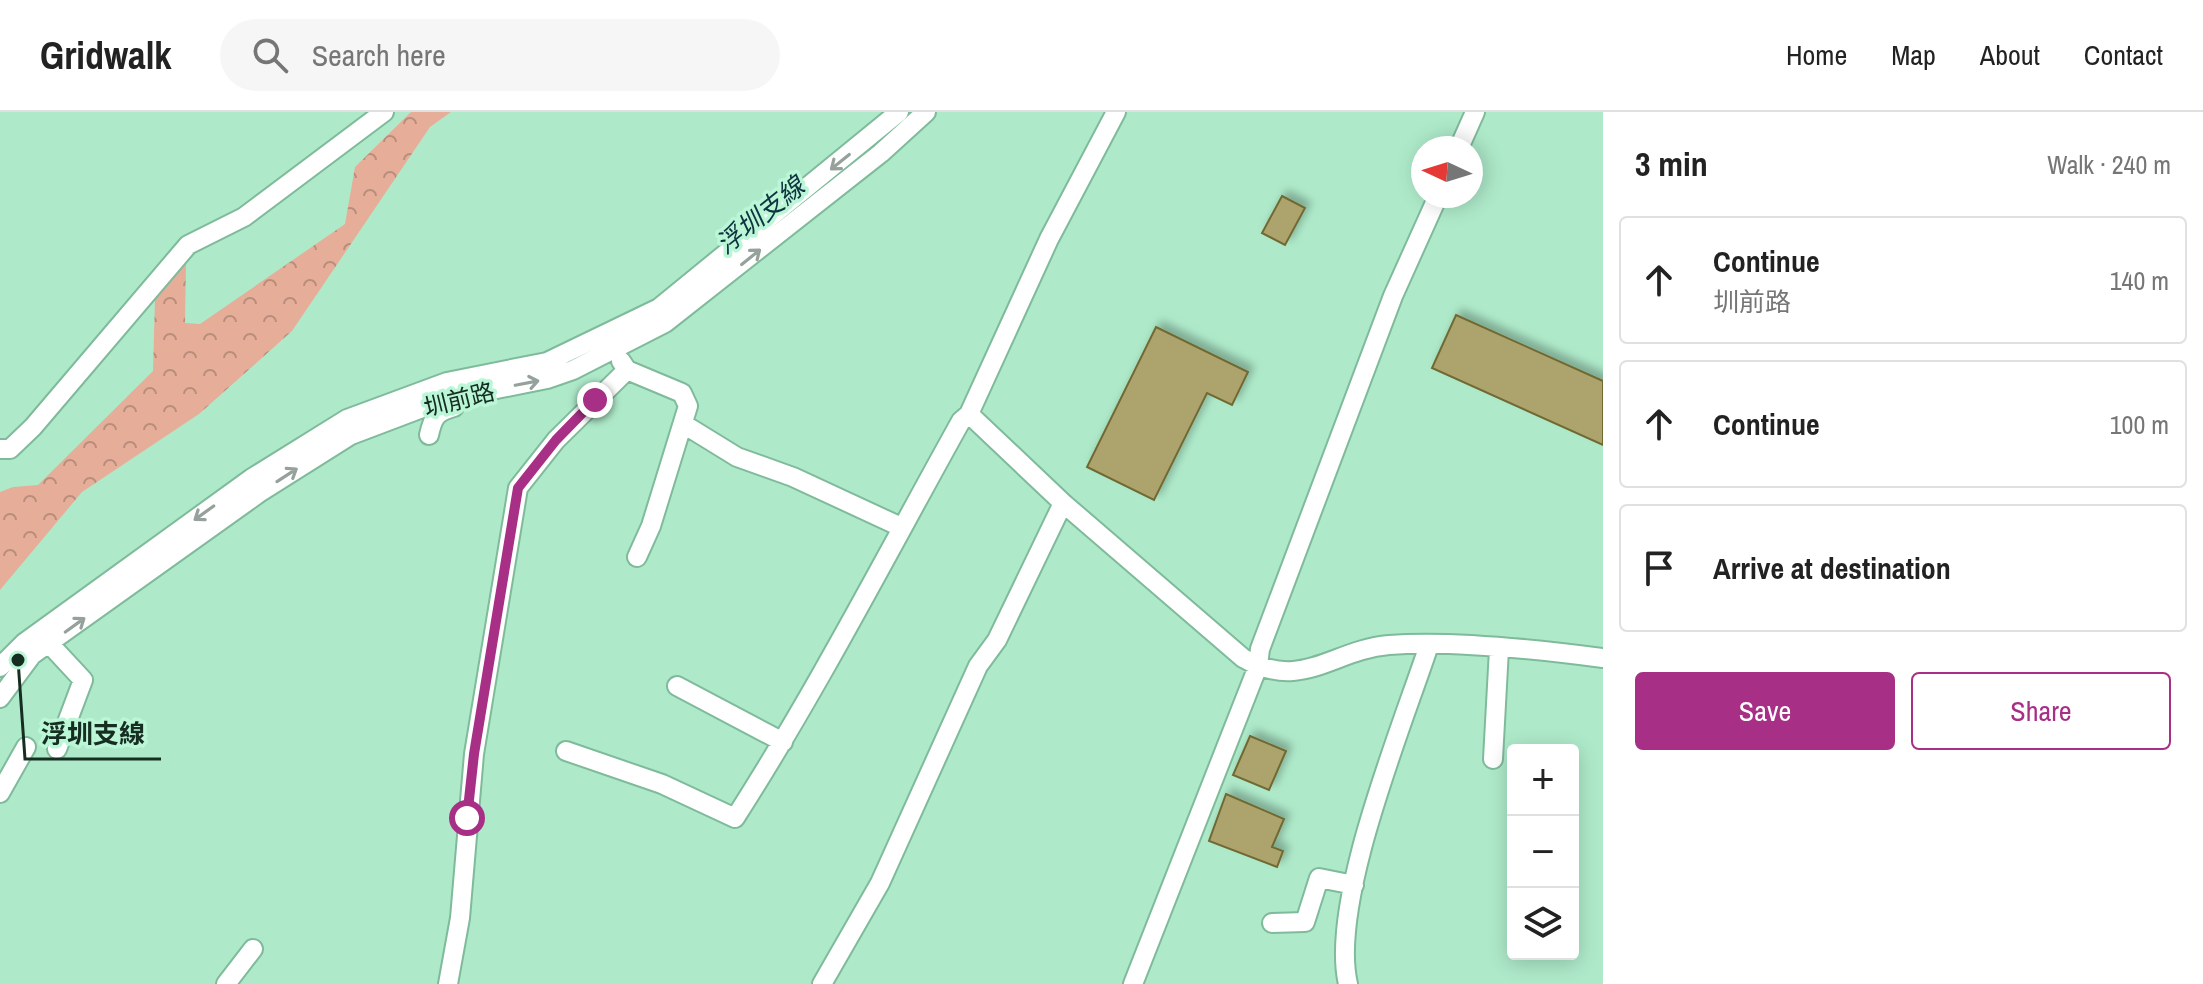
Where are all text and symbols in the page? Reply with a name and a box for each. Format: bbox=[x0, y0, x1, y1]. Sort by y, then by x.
search box bbox=[220, 19, 780, 91]
text: Gridwalk bbox=[40, 30, 172, 81]
icon: search bbox=[248, 33, 292, 77]
text: Search here bbox=[312, 35, 446, 75]
text: Home bbox=[1786, 36, 1847, 74]
text: Map bbox=[1891, 36, 1936, 74]
text: About bbox=[1980, 36, 2040, 74]
text: Contact bbox=[2084, 36, 2163, 74]
north arrow bbox=[1411, 136, 1483, 208]
text: 3 min bbox=[1635, 141, 1708, 187]
text: Walk · 240 m bbox=[2047, 147, 2171, 182]
one-way arrow bbox=[829, 153, 850, 171]
water label: 浮圳支線 bbox=[709, 167, 814, 261]
text: Continue bbox=[1713, 241, 1820, 281]
one-way arrow bbox=[740, 248, 761, 266]
icon: ahead bbox=[1637, 258, 1681, 302]
text: 140 m bbox=[2110, 263, 2169, 298]
text: 圳前路 bbox=[1713, 284, 1791, 319]
street label: 圳前路 bbox=[420, 375, 498, 423]
one-way arrow bbox=[514, 375, 539, 390]
route end bbox=[577, 382, 613, 418]
icon: ahead bbox=[1637, 402, 1681, 446]
text: Continue bbox=[1713, 404, 1820, 444]
text: 100 m bbox=[2110, 407, 2169, 442]
one-way arrow bbox=[275, 467, 298, 483]
one-way arrow bbox=[194, 504, 215, 521]
icon: arrive bbox=[1637, 546, 1681, 590]
text: Arrive at destination bbox=[1713, 548, 1951, 588]
one-way arrow bbox=[63, 617, 85, 633]
button: Save bbox=[1635, 672, 1895, 750]
button: Share bbox=[1911, 672, 2171, 750]
callout: 浮圳支線 bbox=[25, 709, 161, 759]
text: 浮圳支線 bbox=[41, 716, 145, 751]
map controls bbox=[1507, 744, 1579, 960]
button: + bbox=[1507, 744, 1579, 816]
route start bbox=[449, 800, 485, 836]
button: − bbox=[1507, 816, 1579, 888]
button: layers bbox=[1507, 888, 1579, 960]

